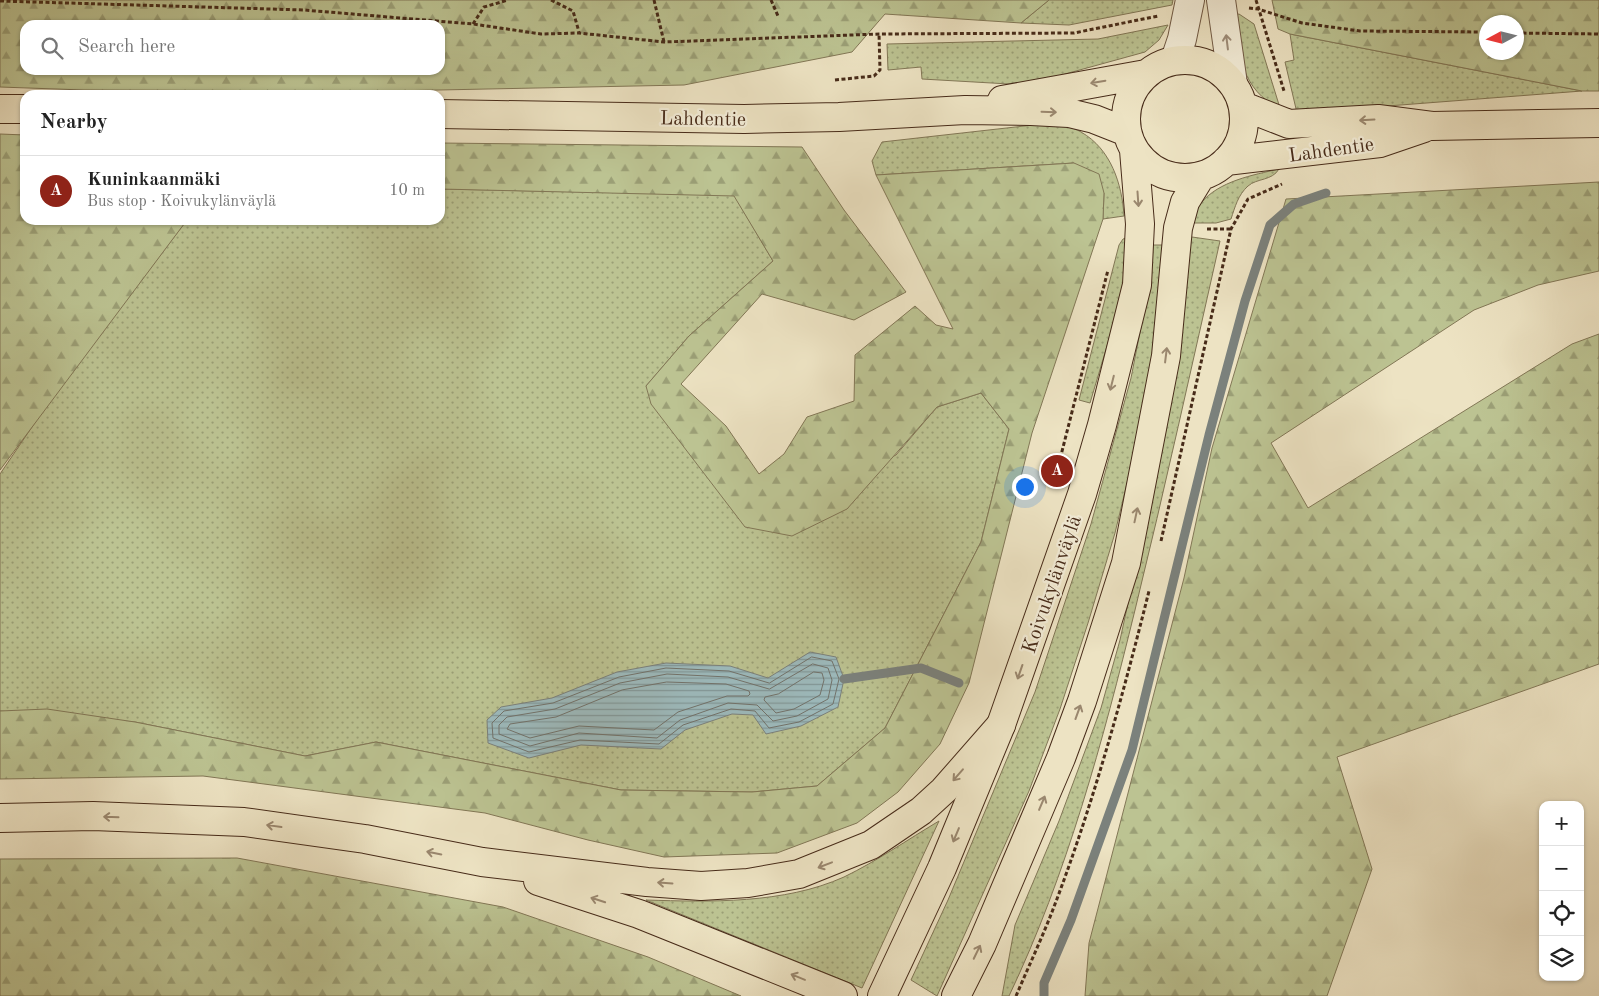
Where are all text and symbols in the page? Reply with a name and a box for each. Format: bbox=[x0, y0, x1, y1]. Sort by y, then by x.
north arrow bbox=[1479, 15, 1524, 60]
search box bbox=[20, 20, 445, 75]
icon: search bbox=[38, 34, 66, 62]
one-way arrow bbox=[1222, 35, 1232, 51]
text: Search here bbox=[78, 38, 175, 57]
one-way arrow bbox=[1090, 78, 1106, 87]
one-way arrow bbox=[1040, 107, 1057, 117]
street label: Lahdentie bbox=[660, 109, 746, 131]
text: Nearby bbox=[40, 112, 108, 133]
one-way arrow bbox=[1359, 115, 1375, 124]
street label: Lahdentie bbox=[1287, 135, 1375, 167]
text: Kuninkaanmäki bbox=[87, 171, 220, 190]
text: A bbox=[50, 183, 62, 199]
text: 10 m bbox=[389, 183, 425, 199]
one-way arrow bbox=[1134, 191, 1143, 207]
text: Bus stop · Koivukylänväylä bbox=[87, 194, 276, 210]
one-way arrow bbox=[1161, 348, 1171, 364]
one-way arrow bbox=[1107, 375, 1116, 391]
pin: A bbox=[1041, 452, 1073, 490]
your location bbox=[1012, 474, 1038, 500]
one-way arrow bbox=[1132, 508, 1141, 524]
street label: Koivukylänväylä bbox=[1020, 513, 1086, 656]
one-way arrow bbox=[1015, 664, 1024, 680]
one-way arrow bbox=[1074, 705, 1083, 720]
one-way arrow bbox=[952, 768, 963, 781]
one-way arrow bbox=[1038, 796, 1047, 811]
map controls bbox=[1539, 801, 1584, 981]
button: + bbox=[1539, 801, 1584, 846]
one-way arrow bbox=[104, 812, 120, 821]
one-way arrow bbox=[266, 821, 282, 831]
one-way arrow bbox=[950, 827, 959, 842]
button: − bbox=[1539, 846, 1584, 891]
one-way arrow bbox=[426, 848, 442, 857]
one-way arrow bbox=[817, 861, 833, 870]
one-way arrow bbox=[657, 879, 673, 888]
button: locate bbox=[1539, 891, 1584, 936]
one-way arrow bbox=[590, 895, 606, 905]
button: layers bbox=[1539, 936, 1584, 981]
one-way arrow bbox=[972, 945, 982, 960]
one-way arrow bbox=[791, 972, 806, 982]

